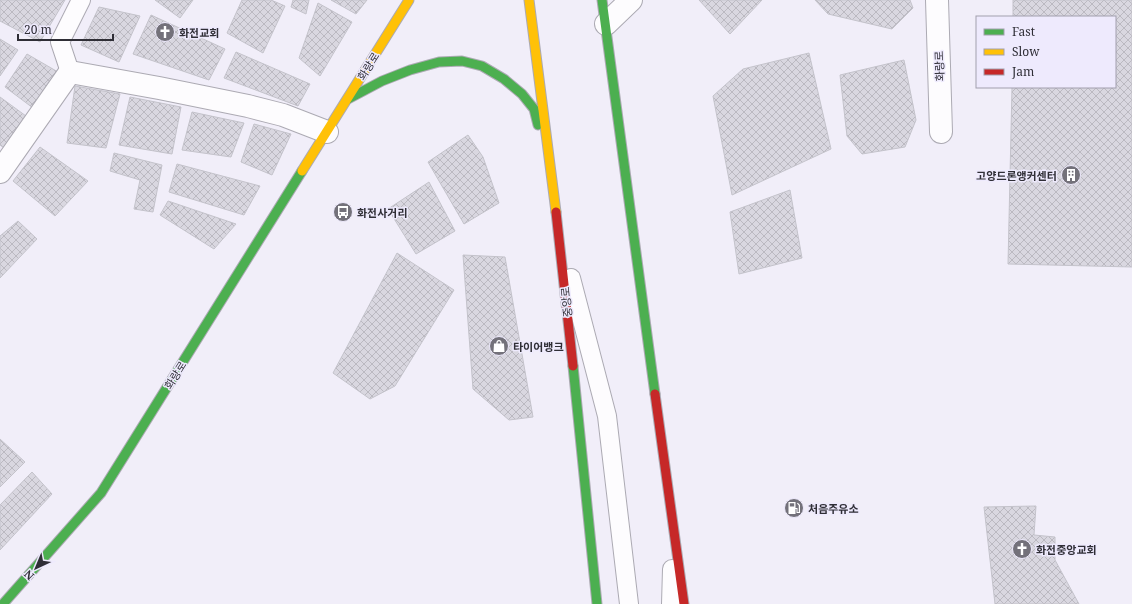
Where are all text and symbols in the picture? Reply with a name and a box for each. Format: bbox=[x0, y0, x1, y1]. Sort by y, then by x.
scale bar bbox=[18, 16, 113, 42]
legend bbox=[976, 16, 1116, 88]
text: 20 m bbox=[24, 21, 52, 38]
church icon: 화전교회 bbox=[154, 21, 176, 43]
text: Fast bbox=[1012, 23, 1035, 40]
place label: 화전교회 bbox=[179, 25, 219, 40]
text: Slow bbox=[1012, 43, 1040, 60]
street label: 화랑로 bbox=[354, 49, 382, 83]
street label: 화랑로 bbox=[931, 51, 947, 81]
text: Jam bbox=[1011, 63, 1034, 80]
building icon: 고양드론앵커센터 bbox=[1060, 164, 1082, 186]
place label: 고양드론앵커센터 bbox=[976, 168, 1057, 183]
bus stop icon: 화전사거리 bbox=[332, 201, 354, 223]
place label: 화전사거리 bbox=[357, 205, 408, 220]
street label: 중앙로 bbox=[557, 286, 575, 318]
shop icon: 타이어뱅크 bbox=[488, 335, 510, 357]
place label: 타이어뱅크 bbox=[513, 339, 564, 354]
street label: 화랑로 bbox=[161, 358, 189, 392]
fuel station icon: 처음주유소 bbox=[783, 497, 805, 519]
place label: 처음주유소 bbox=[808, 501, 859, 516]
church icon: 화전중앙교회 bbox=[1011, 538, 1033, 560]
place label: 화전중앙교회 bbox=[1036, 542, 1097, 557]
north arrow bbox=[16, 548, 56, 588]
text: N bbox=[20, 567, 37, 584]

